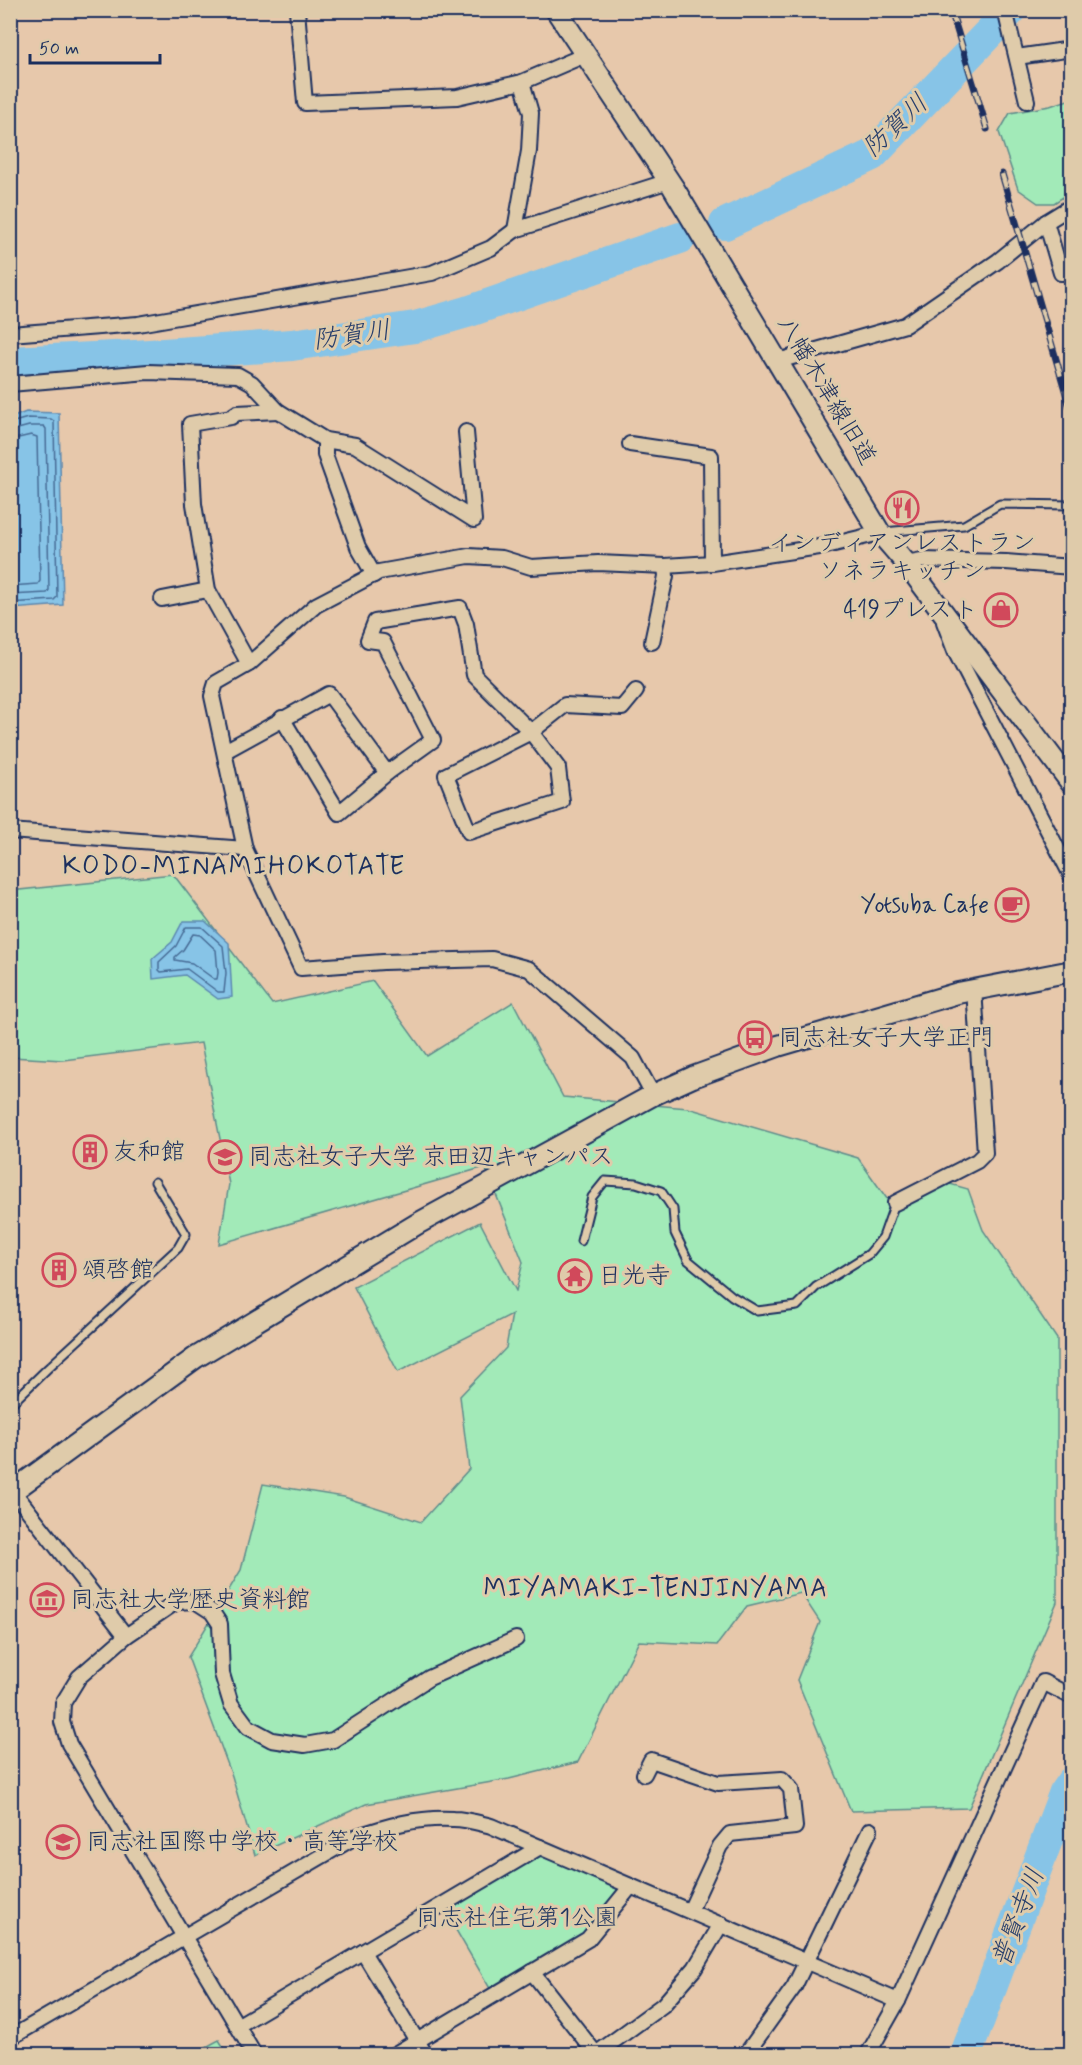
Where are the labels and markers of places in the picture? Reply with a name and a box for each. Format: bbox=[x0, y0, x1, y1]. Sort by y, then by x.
restaurant icon: インディアンレストラン ソネラキッチン bbox=[884, 490, 920, 526]
place label: インディアンレストラン ソネラキッチン bbox=[768, 528, 1036, 587]
shop icon: 419プレスト bbox=[983, 592, 1019, 628]
place label: 419プレスト bbox=[843, 595, 978, 626]
cafe icon: Yotsuba Cafe bbox=[994, 887, 1030, 923]
place label: Yotsuba Cafe bbox=[860, 890, 989, 921]
bus stop icon: 同志社女子大学正門 bbox=[737, 1020, 773, 1056]
place label: 同志社女子大学正門 bbox=[778, 1023, 994, 1054]
building icon: 友和館 bbox=[72, 1134, 108, 1170]
place label: 友和館 bbox=[113, 1137, 185, 1168]
school or university icon: 同志社女子大学 京田辺キャンパス bbox=[207, 1139, 243, 1175]
place label: 同志社女子大学 京田辺キャンパス bbox=[248, 1142, 614, 1173]
building icon: 頌啓館 bbox=[41, 1252, 77, 1288]
place label: 頌啓館 bbox=[82, 1255, 154, 1286]
temple icon: 日光寺 bbox=[557, 1258, 593, 1294]
place label: 日光寺 bbox=[598, 1261, 670, 1292]
museum icon: 同志社大学歴史資料館 bbox=[29, 1582, 65, 1618]
place label: 同志社大学歴史資料館 bbox=[70, 1585, 310, 1616]
school or university icon: 同志社国際中学校・高等学校 bbox=[45, 1824, 81, 1860]
place label: 同志社国際中学校・高等学校 bbox=[86, 1827, 398, 1858]

